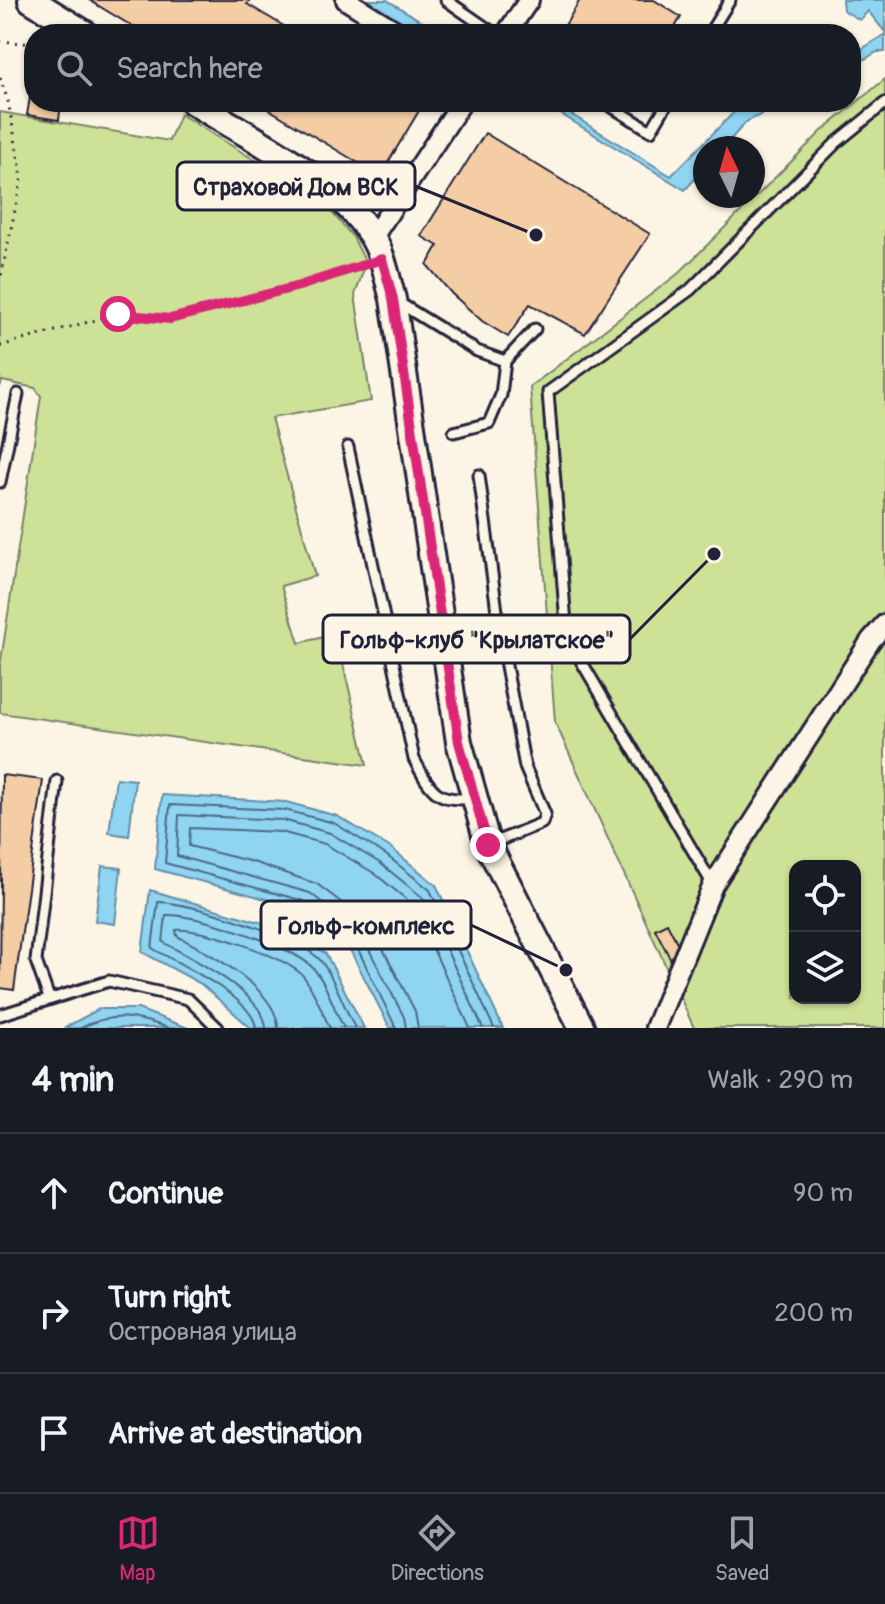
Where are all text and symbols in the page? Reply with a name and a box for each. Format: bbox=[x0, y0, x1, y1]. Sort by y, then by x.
search box bbox=[24, 24, 861, 112]
icon: search bbox=[52, 46, 96, 90]
text: Search here bbox=[116, 50, 263, 87]
north arrow bbox=[693, 136, 765, 208]
callout: Страховой Дом ВСК bbox=[177, 162, 415, 210]
text: Страховой Дом ВСК bbox=[193, 173, 399, 202]
route start bbox=[100, 296, 136, 332]
callout: Гольф-клуб "Крылатское" bbox=[323, 615, 630, 663]
text: Гольф-клуб "Крылатское" bbox=[340, 626, 614, 655]
route end bbox=[470, 827, 506, 863]
map controls bbox=[789, 860, 861, 1004]
button: locate bbox=[789, 860, 861, 932]
callout: Гольф-комплекс bbox=[261, 901, 471, 949]
text: Гольф-комплекс bbox=[277, 912, 455, 941]
button: layers bbox=[789, 932, 861, 1004]
text: 4 min bbox=[32, 1059, 114, 1102]
text: Walk · 290 m bbox=[708, 1064, 853, 1096]
icon: ahead bbox=[32, 1171, 76, 1215]
text: Continue bbox=[108, 1175, 223, 1212]
text: 90 m bbox=[793, 1177, 853, 1209]
text: Turn right bbox=[108, 1279, 231, 1316]
icon: right bbox=[32, 1291, 76, 1335]
text: 200 m bbox=[774, 1297, 853, 1329]
text: Островная улица bbox=[108, 1316, 297, 1348]
icon: arrive bbox=[32, 1411, 76, 1455]
text: Arrive at destination bbox=[108, 1415, 362, 1452]
tab: Map bbox=[116, 1511, 160, 1587]
tab: Directions bbox=[391, 1511, 484, 1587]
tab: Saved bbox=[715, 1511, 769, 1587]

